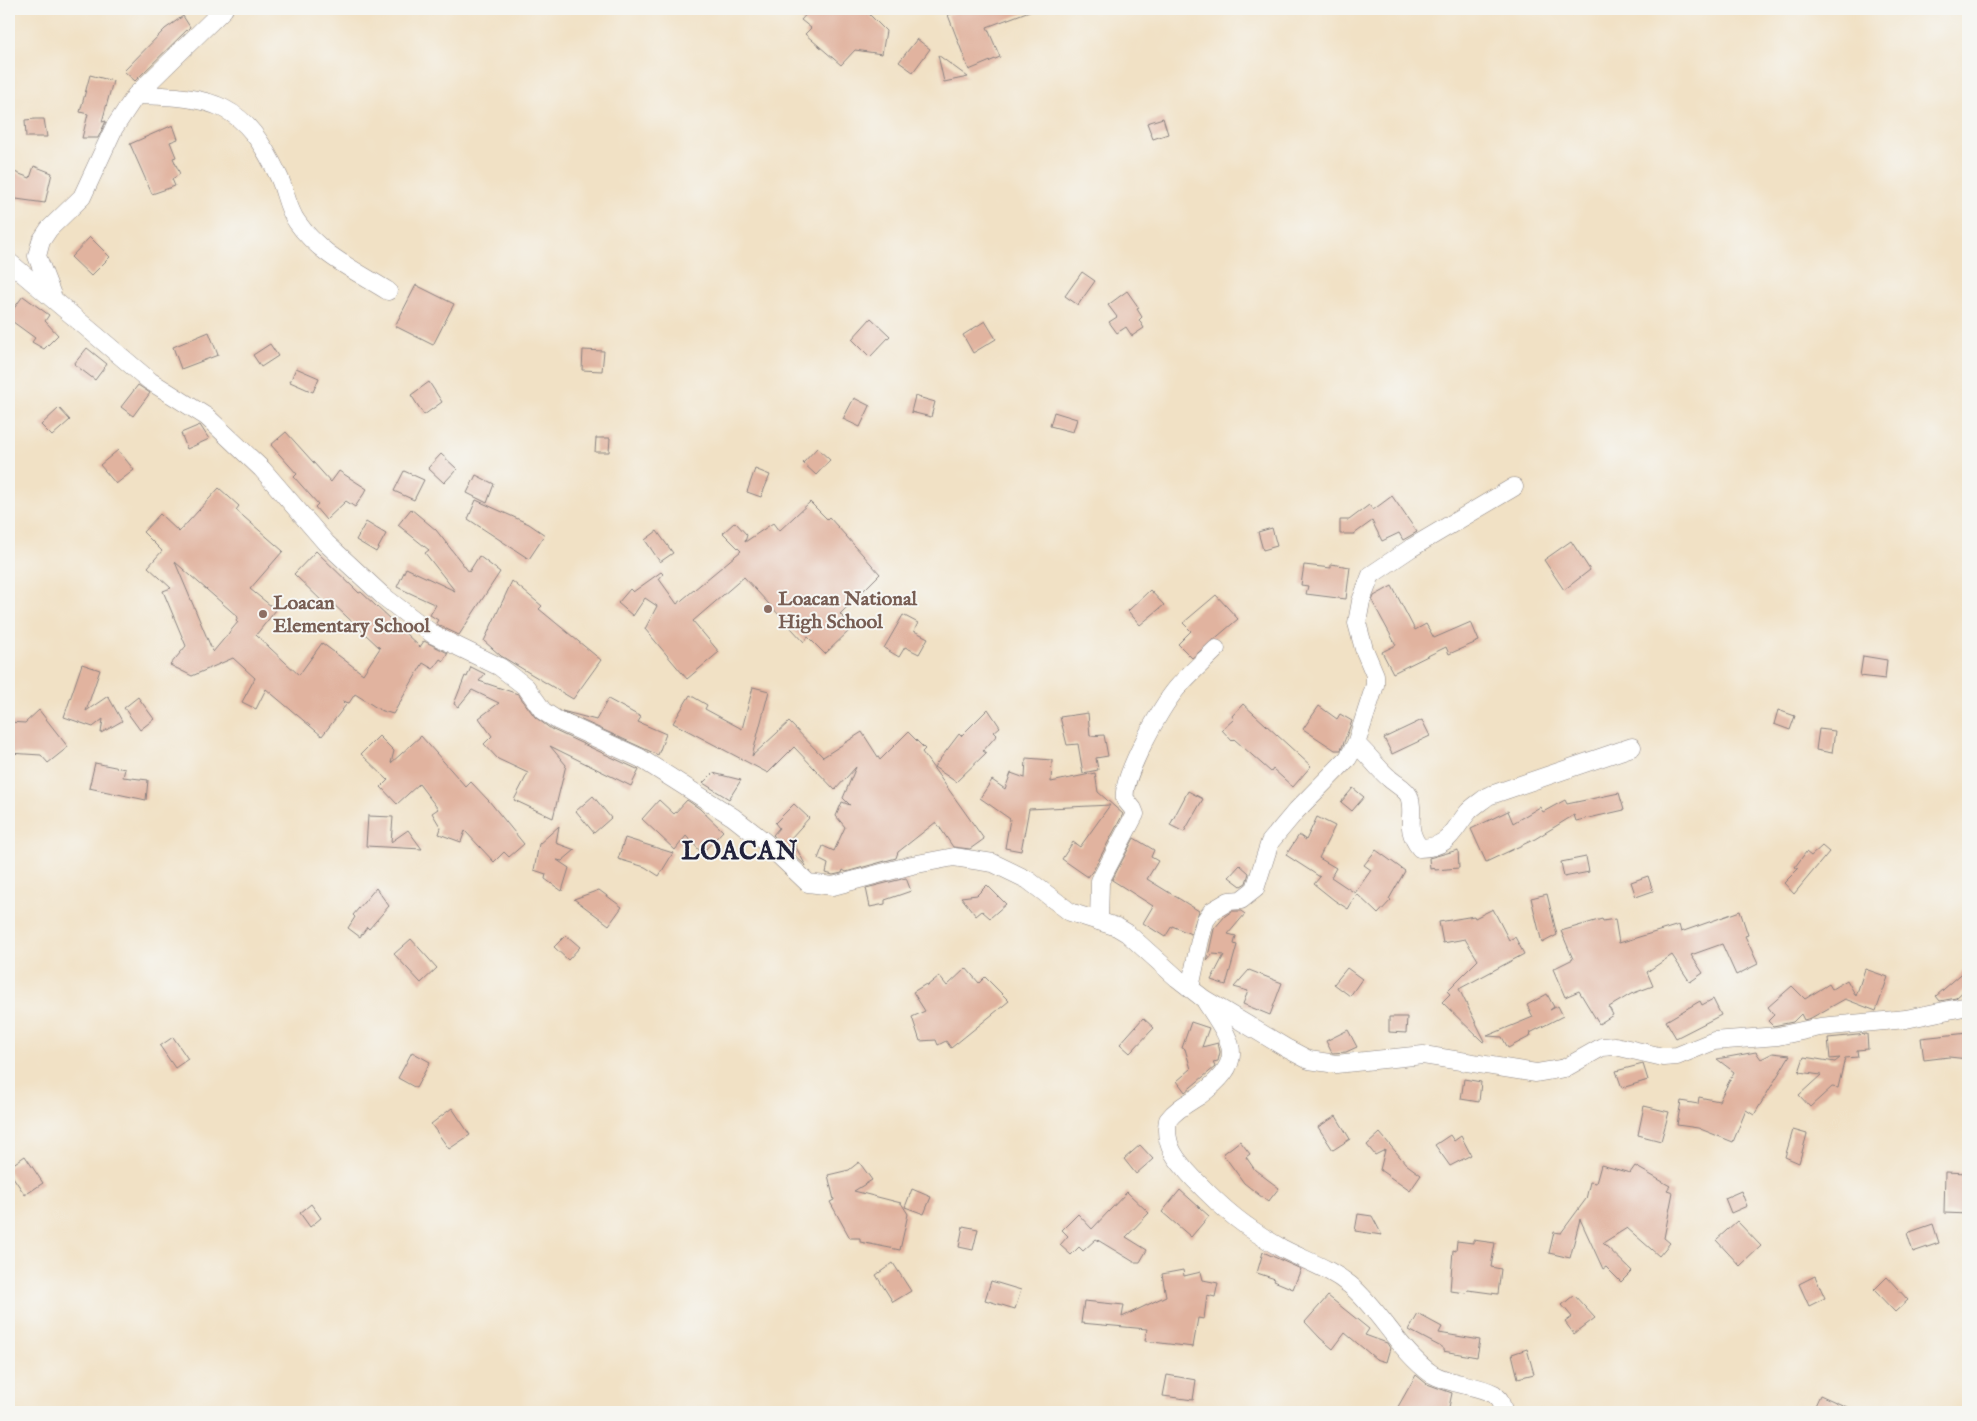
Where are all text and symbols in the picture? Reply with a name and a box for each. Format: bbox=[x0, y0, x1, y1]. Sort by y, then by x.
place label: Loacan National High School bbox=[778, 587, 918, 635]
place label: Loacan Elementary School bbox=[273, 591, 431, 639]
marker: Loacan National High School bbox=[762, 603, 774, 615]
marker: Loacan Elementary School bbox=[257, 608, 269, 620]
district label: LOACAN bbox=[682, 836, 798, 868]

